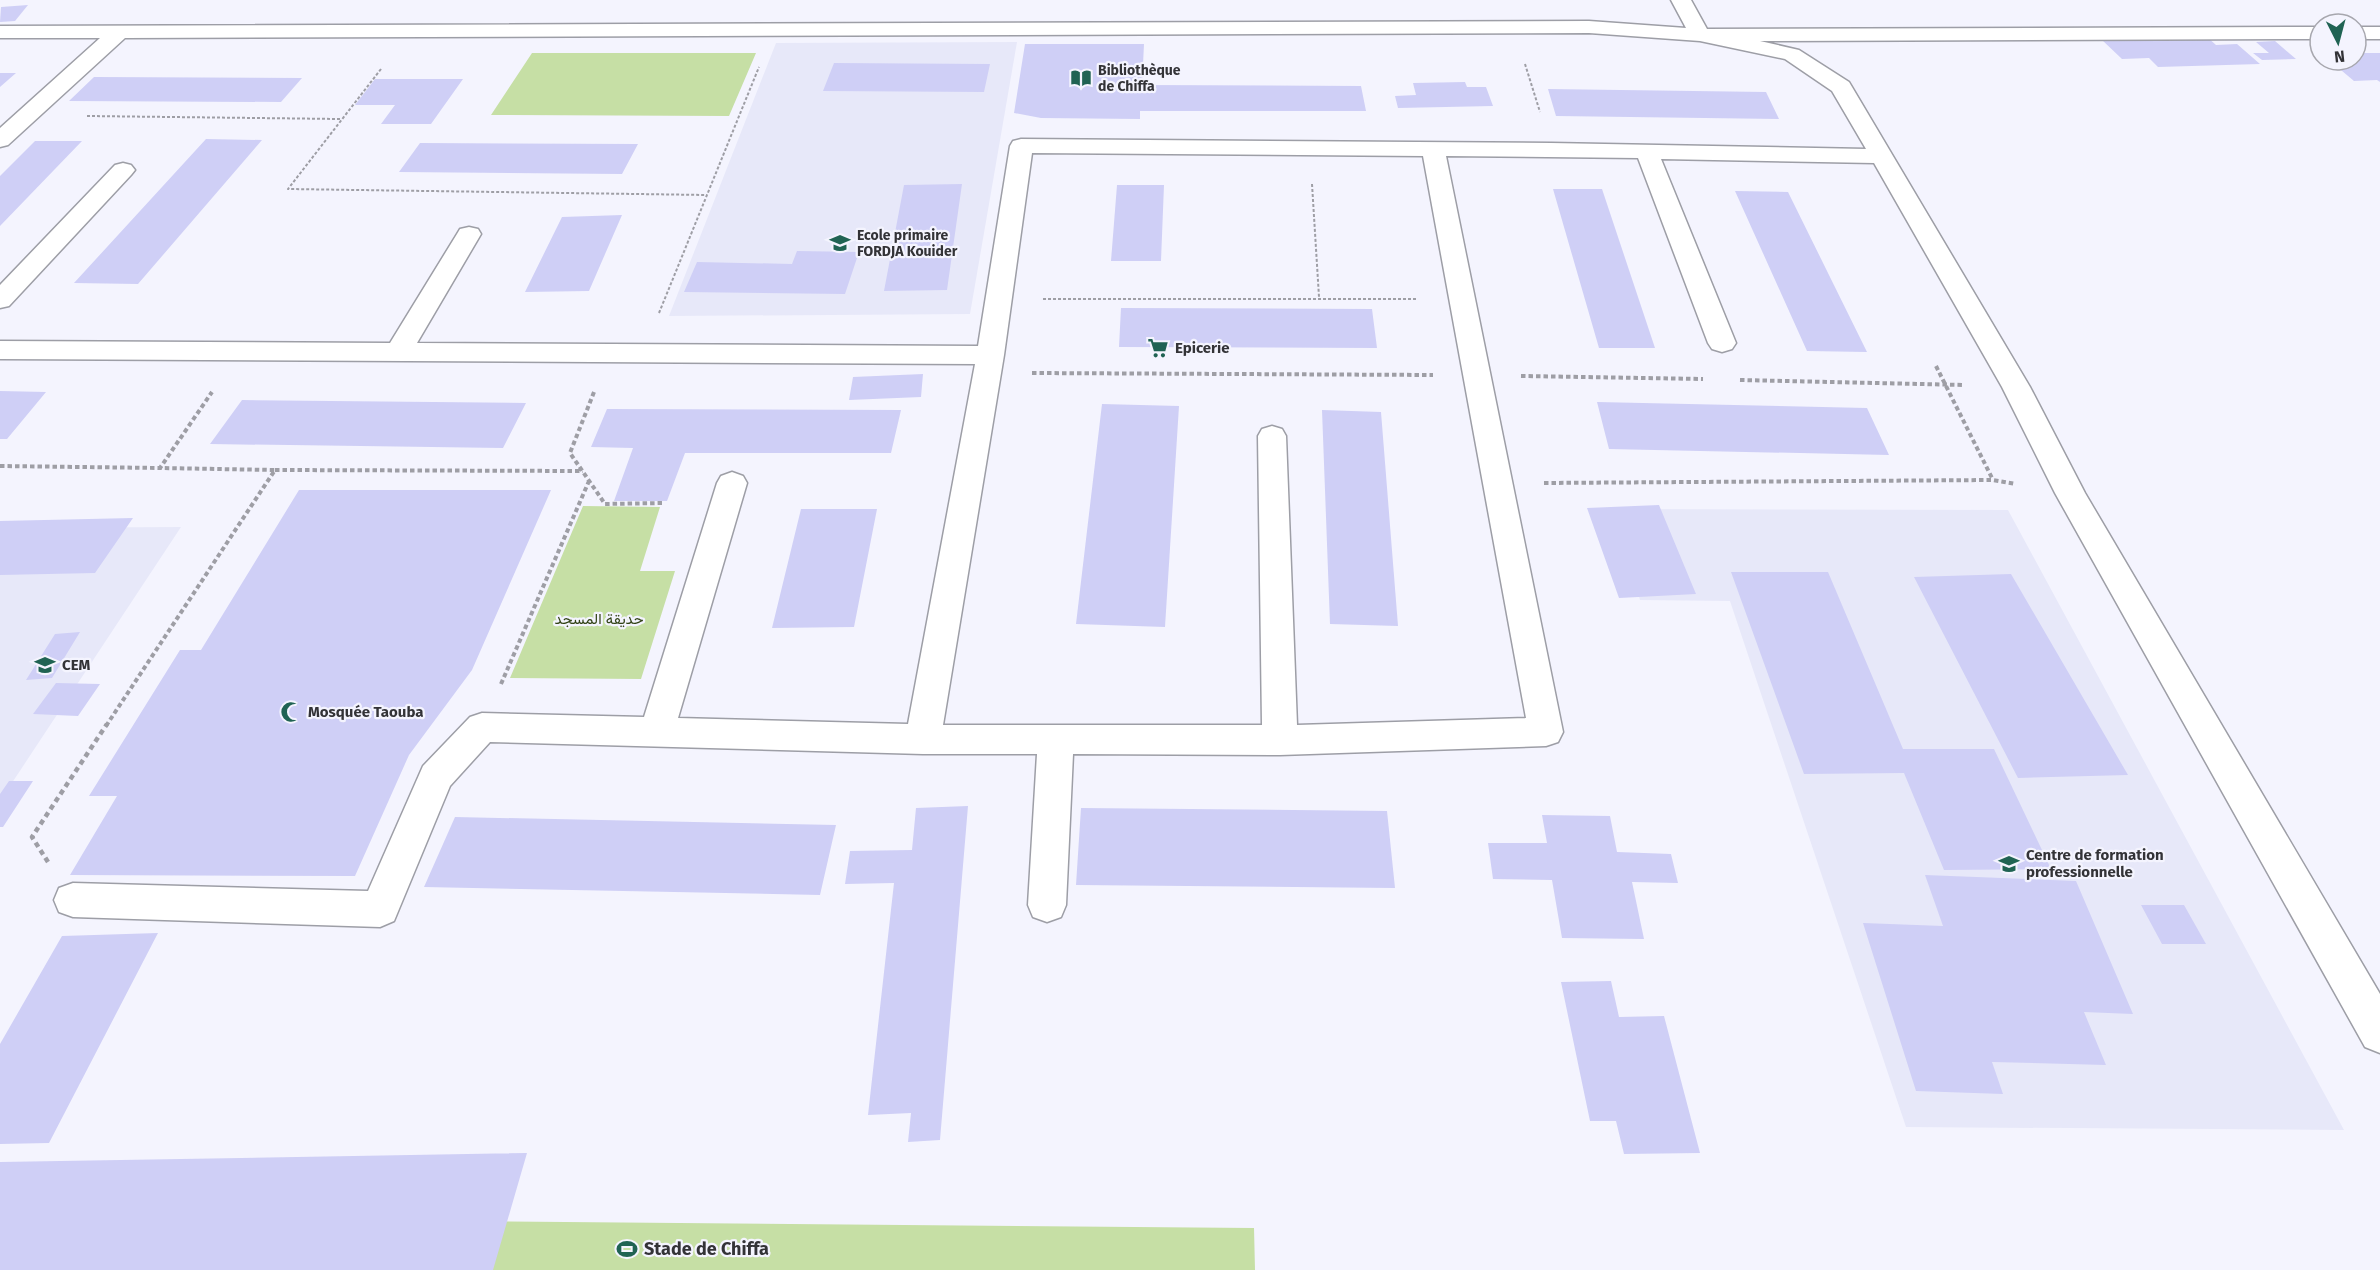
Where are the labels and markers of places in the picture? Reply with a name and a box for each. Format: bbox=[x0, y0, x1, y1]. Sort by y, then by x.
place label: Bibliothèque de Chiffa bbox=[1098, 62, 1181, 95]
library icon: Bibliothèque de Chiffa bbox=[1069, 66, 1093, 90]
place label: Ecole primaire FORDJA Kouider bbox=[857, 227, 958, 260]
school or university icon: Ecole primaire FORDJA Kouider bbox=[828, 231, 852, 255]
supermarket icon: Epicerie bbox=[1146, 336, 1170, 360]
place label: Epicerie bbox=[1175, 339, 1230, 357]
school or university icon: CEM bbox=[33, 653, 57, 677]
place label: CEM bbox=[62, 656, 91, 674]
mosque icon: Mosquée Taouba bbox=[279, 700, 303, 724]
place label: Mosquée Taouba bbox=[308, 703, 423, 721]
place label: Centre de formation professionnelle bbox=[2026, 846, 2164, 881]
school or university icon: Centre de formation professionnelle bbox=[1997, 852, 2021, 876]
sports icon: Stade de Chiffa bbox=[615, 1237, 639, 1261]
place label: Stade de Chiffa bbox=[644, 1238, 769, 1260]

